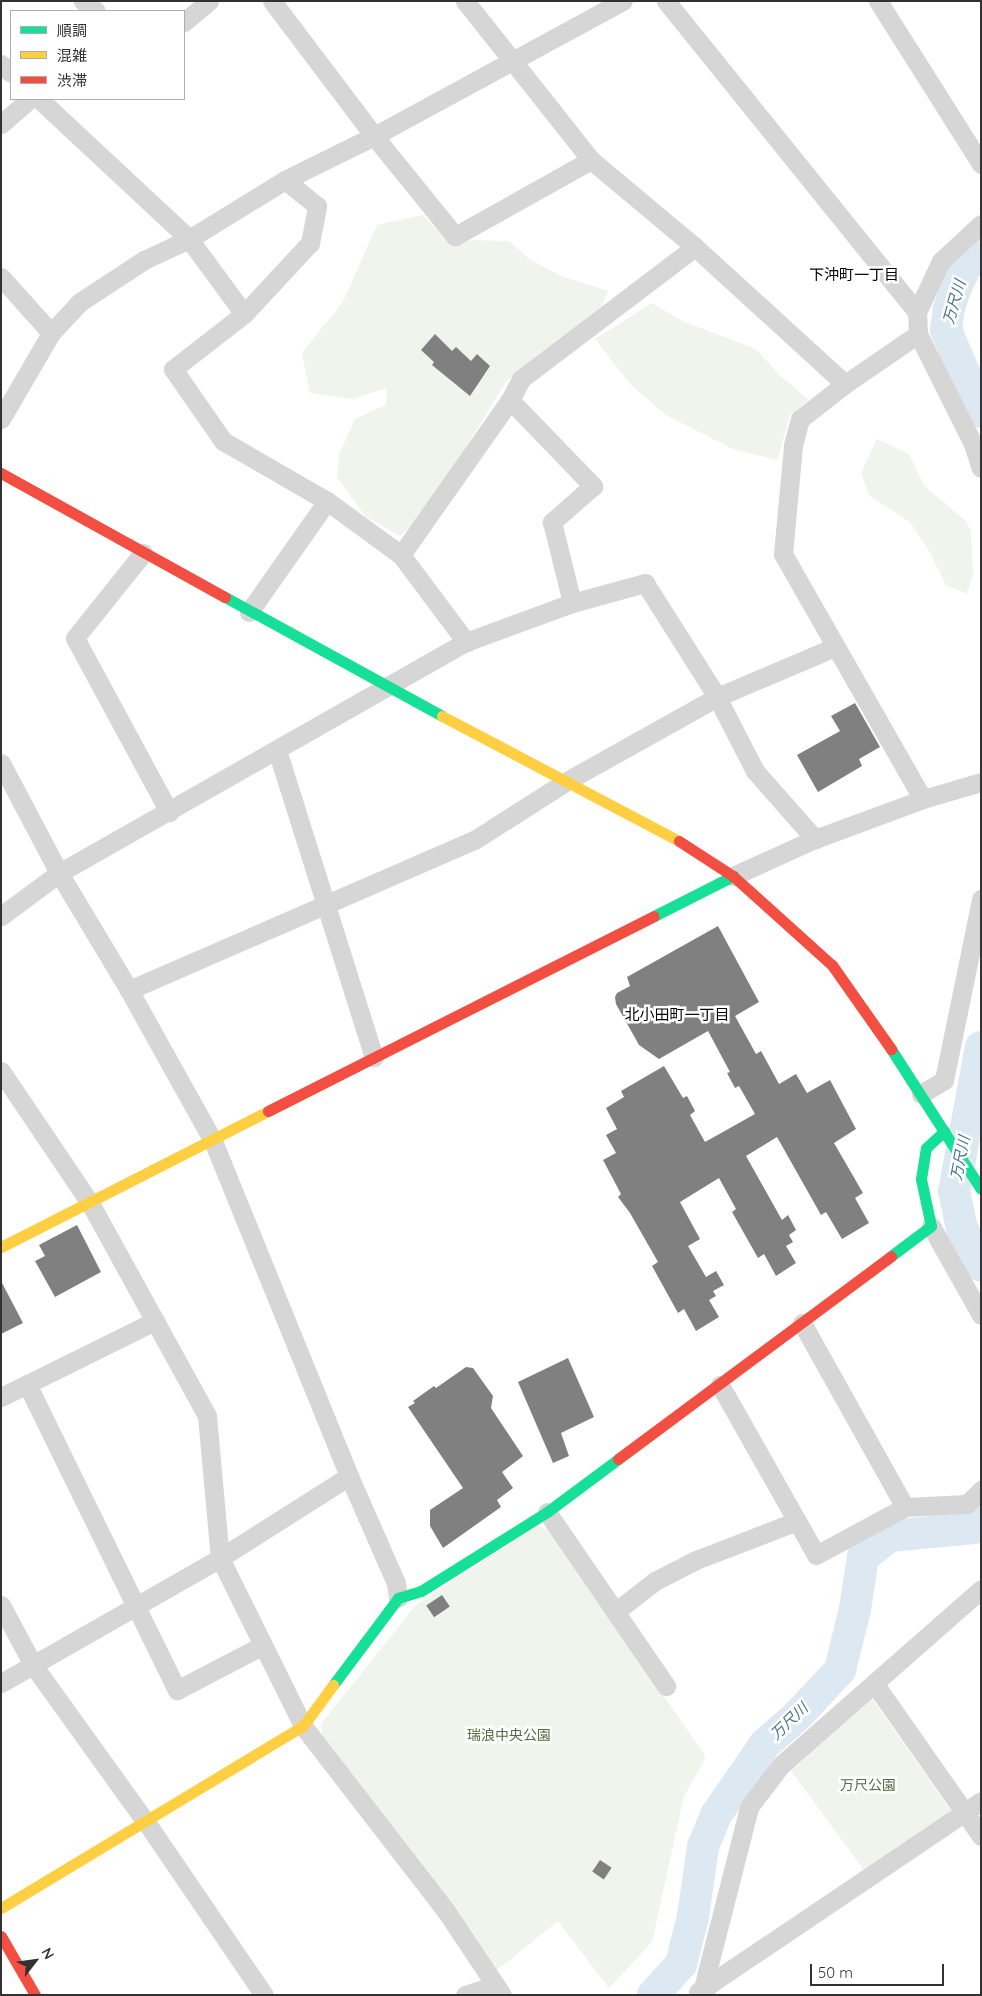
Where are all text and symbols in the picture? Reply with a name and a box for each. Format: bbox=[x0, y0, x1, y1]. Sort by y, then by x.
legend bbox=[10, 10, 185, 100]
text: 順調 bbox=[57, 21, 87, 40]
text: 混雑 bbox=[57, 46, 87, 65]
text: 渋滞 bbox=[57, 71, 87, 90]
district label: 下沖町一丁目 bbox=[809, 266, 899, 284]
water label: 万尺川 bbox=[939, 278, 969, 326]
district label: 北小田町一丁目 bbox=[625, 1006, 729, 1024]
water label: 万尺川 bbox=[947, 1134, 973, 1182]
water label: 万尺川 bbox=[767, 1699, 811, 1743]
park label: 瑞浪中央公園 bbox=[467, 1727, 551, 1743]
park label: 万尺公園 bbox=[840, 1777, 896, 1793]
north arrow bbox=[10, 1936, 60, 1986]
text: N bbox=[38, 1945, 58, 1962]
scale bar bbox=[812, 1954, 946, 1986]
text: 50 m bbox=[818, 1963, 853, 1982]

